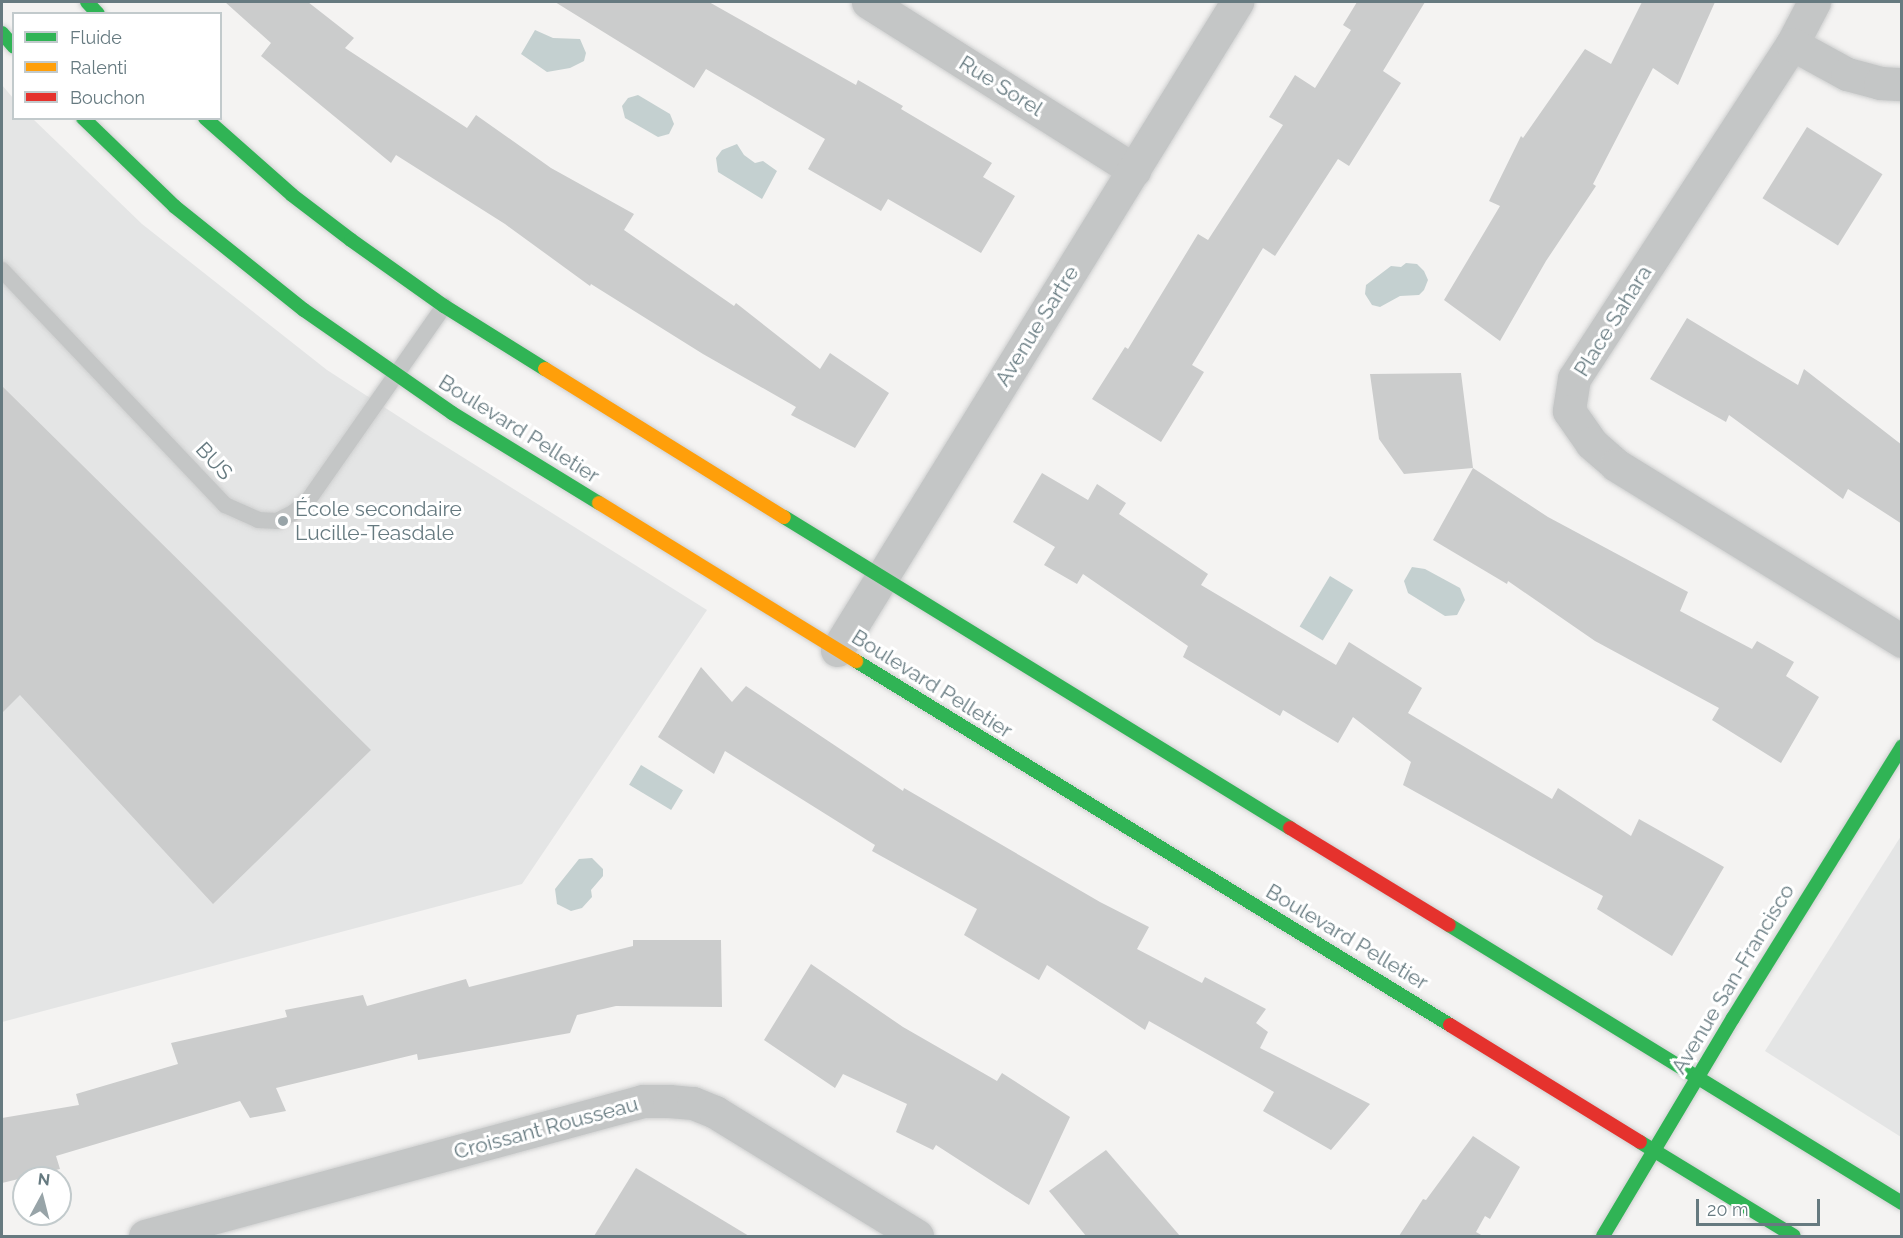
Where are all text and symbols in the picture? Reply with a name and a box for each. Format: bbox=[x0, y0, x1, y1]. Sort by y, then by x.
legend bbox=[12, 12, 222, 120]
text: Fluide bbox=[70, 27, 122, 48]
street label: Rue Sorel bbox=[954, 50, 1048, 122]
text: Ralenti bbox=[70, 57, 127, 78]
text: Bouchon bbox=[70, 87, 145, 108]
street label: Avenue Sartre bbox=[990, 261, 1084, 391]
street label: Place Sahara bbox=[1569, 261, 1657, 381]
street label: Boulevard Pelletier bbox=[434, 369, 604, 489]
street label: BUS bbox=[190, 437, 238, 485]
place label: École secondaire Lucille-Teasdale bbox=[295, 496, 462, 546]
marker: École secondaire Lucille-Teasdale bbox=[276, 514, 290, 528]
street label: Boulevard Pelletier bbox=[847, 624, 1017, 744]
street label: Boulevard Pelletier bbox=[1261, 879, 1433, 995]
street label: Avenue San-Francisco bbox=[1666, 879, 1800, 1079]
street label: Croissant Rousseau bbox=[451, 1091, 641, 1165]
north arrow bbox=[12, 1166, 72, 1226]
text: N bbox=[37, 1169, 51, 1190]
scale bar bbox=[1699, 1187, 1824, 1225]
text: 20 m bbox=[1707, 1199, 1749, 1220]

